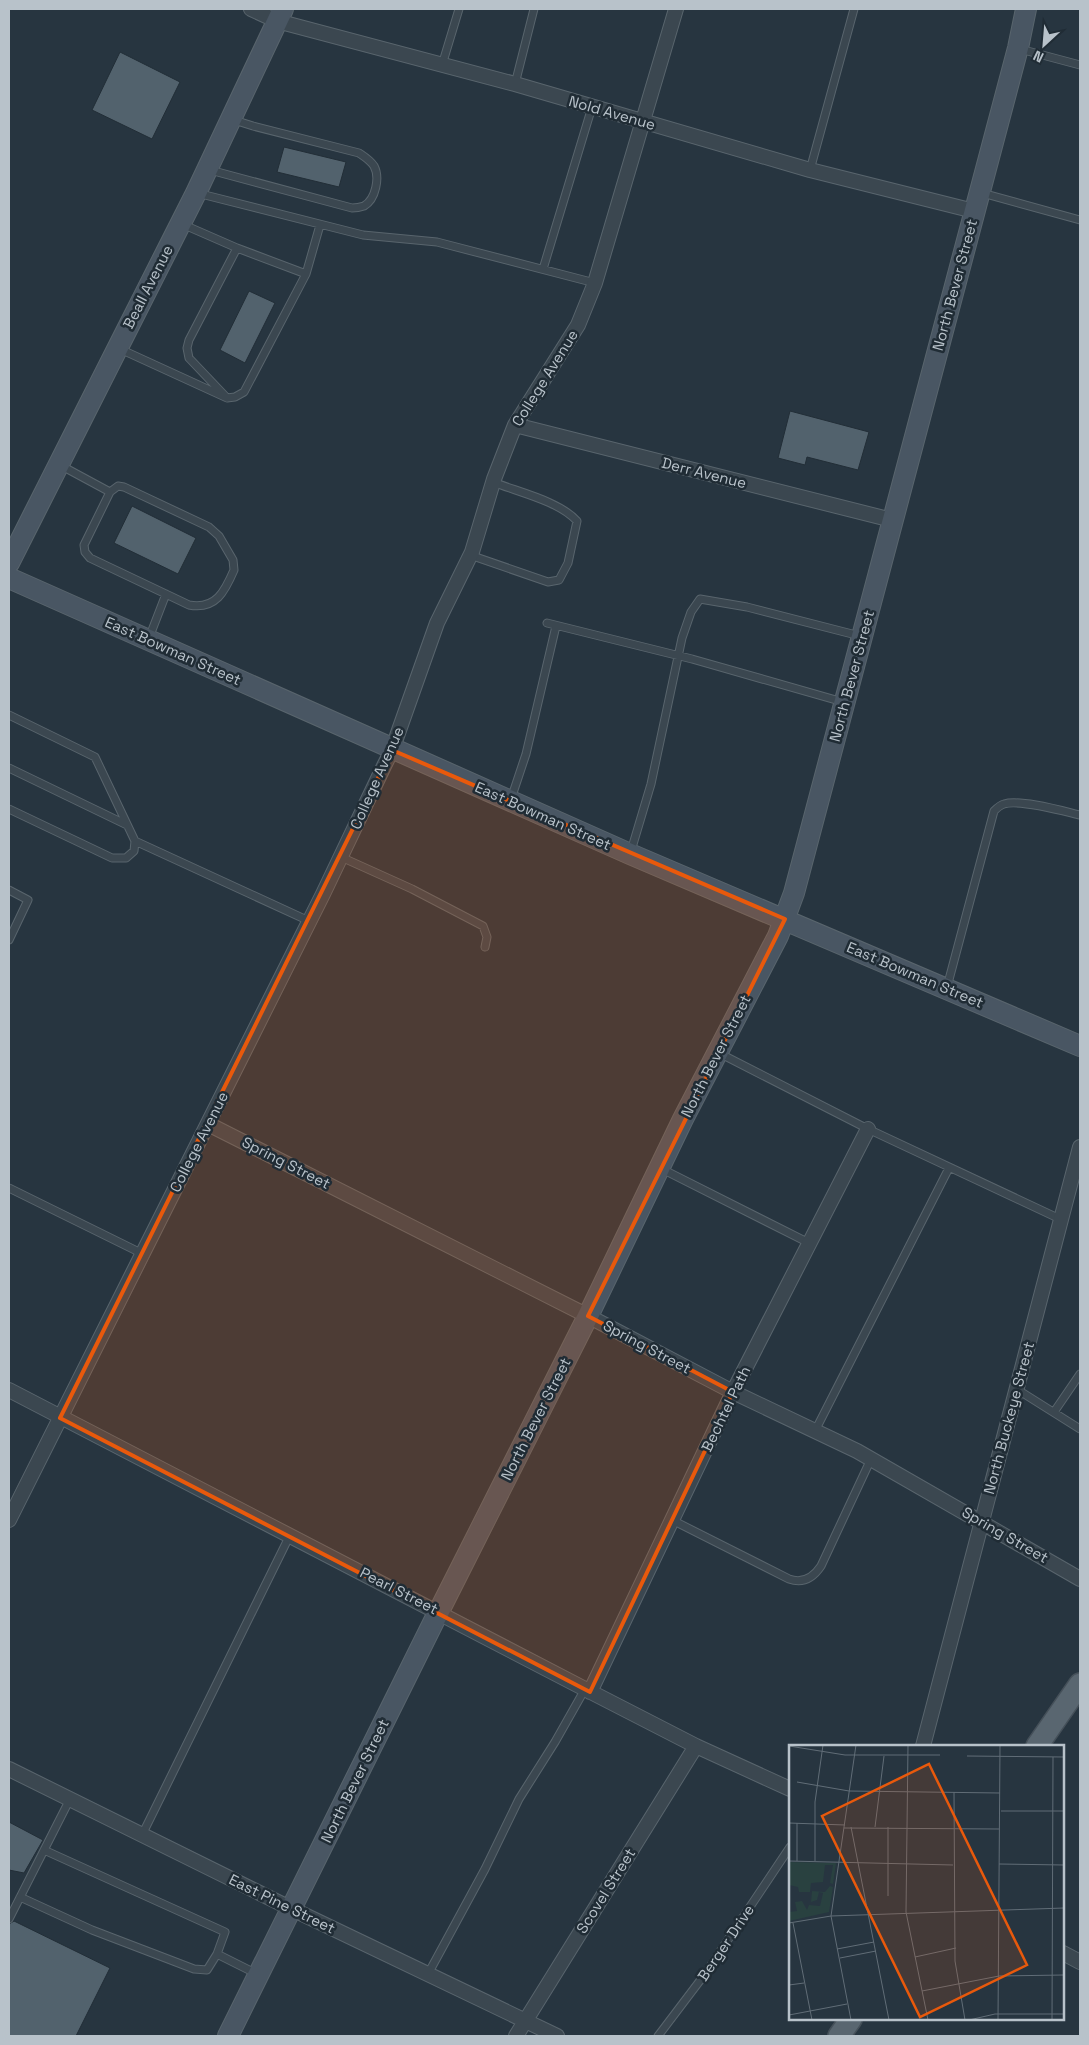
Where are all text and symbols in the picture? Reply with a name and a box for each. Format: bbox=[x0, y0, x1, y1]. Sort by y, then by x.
north arrow bbox=[1019, 20, 1069, 70]
text: N bbox=[1030, 47, 1046, 67]
street label: Nold Avenue bbox=[567, 91, 658, 134]
street label: North Bever Street bbox=[928, 217, 981, 353]
street label: Beall Avenue bbox=[118, 242, 177, 332]
street label: College Avenue bbox=[507, 326, 582, 430]
street label: Derr Avenue bbox=[660, 453, 749, 492]
street label: North Bever Street bbox=[825, 608, 878, 744]
street label: East Bowman Street bbox=[102, 612, 244, 689]
street label: College Avenue bbox=[345, 723, 408, 832]
street label: East Bowman Street bbox=[472, 777, 614, 854]
street label: East Bowman Street bbox=[844, 937, 987, 1012]
street label: North Bever Street bbox=[676, 991, 755, 1120]
street label: College Avenue bbox=[165, 1088, 232, 1195]
street label: Spring Street bbox=[239, 1132, 334, 1193]
street label: Spring Street bbox=[600, 1315, 694, 1378]
street label: North Buckeye Street bbox=[979, 1339, 1038, 1496]
street label: North Bever Street bbox=[496, 1354, 575, 1483]
street label: Bechtel Path bbox=[697, 1363, 754, 1455]
street label: Spring Street bbox=[959, 1502, 1052, 1567]
street label: Pearl Street bbox=[357, 1563, 442, 1618]
street label: North Bever Street bbox=[316, 1716, 393, 1846]
inset map bbox=[789, 1745, 1064, 2020]
street label: Scovel Street bbox=[572, 1844, 639, 1937]
street label: East Pine Street bbox=[226, 1870, 339, 1938]
street label: Berger Drive bbox=[693, 1901, 758, 1985]

